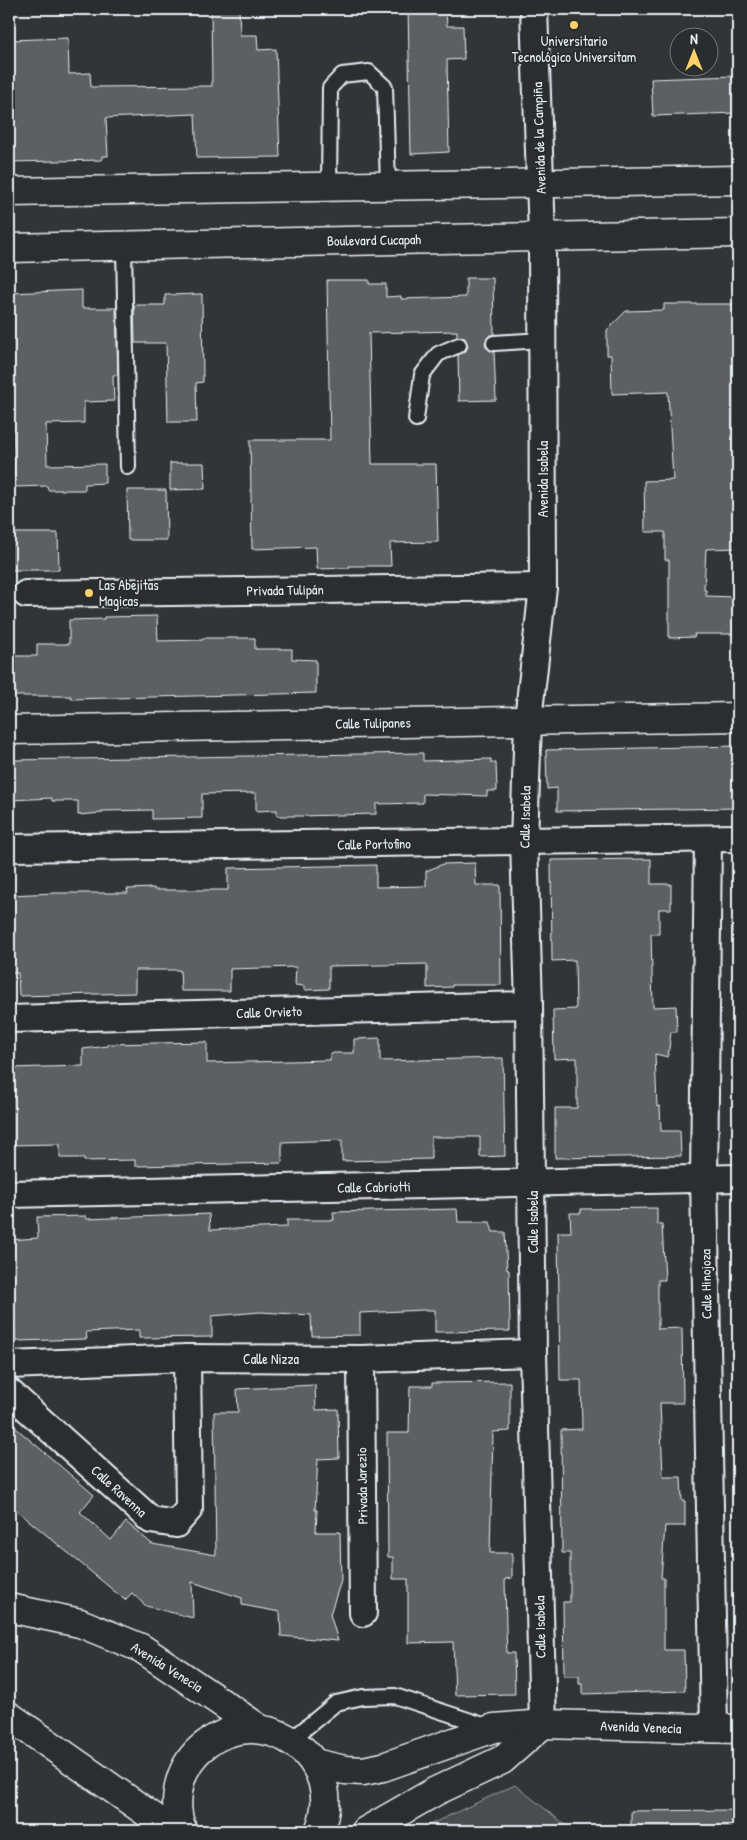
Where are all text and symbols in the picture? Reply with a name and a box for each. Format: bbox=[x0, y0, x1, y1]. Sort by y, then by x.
marker: Universitario Tecnológico Universitam bbox=[568, 19, 580, 31]
north arrow bbox=[670, 28, 720, 78]
text: N bbox=[690, 29, 698, 48]
place label: Universitario Tecnológico Universitam bbox=[512, 31, 636, 67]
street label: Avenida de la Campiña bbox=[527, 81, 551, 194]
street label: Boulevard Cucapah bbox=[327, 229, 421, 251]
street label: Avenida Isabela bbox=[533, 440, 552, 517]
place label: Las Abejitas Magicas bbox=[99, 575, 159, 611]
street label: Privada Tulipán bbox=[246, 579, 324, 601]
marker: Las Abejitas Magicas bbox=[83, 587, 95, 599]
street label: Calle Tulipanes bbox=[335, 712, 411, 734]
street label: Calle Isabela bbox=[514, 785, 535, 849]
street label: Calle Portofino bbox=[337, 833, 411, 854]
street label: Calle Orvieto bbox=[236, 1001, 303, 1022]
street label: Calle Cabriotti bbox=[337, 1176, 411, 1197]
street label: Calle Isabela bbox=[523, 1190, 542, 1253]
street label: Calle Hinojoza bbox=[695, 1248, 717, 1319]
street label: Calle Nizza bbox=[243, 1349, 300, 1368]
street label: Privada Jarezio bbox=[351, 1447, 372, 1525]
street label: Calle Ravenna bbox=[87, 1460, 152, 1521]
street label: Calle Isabela bbox=[529, 1595, 550, 1659]
street label: Avenida Venecia bbox=[128, 1637, 207, 1696]
street label: Avenida Venecia bbox=[600, 1716, 682, 1737]

